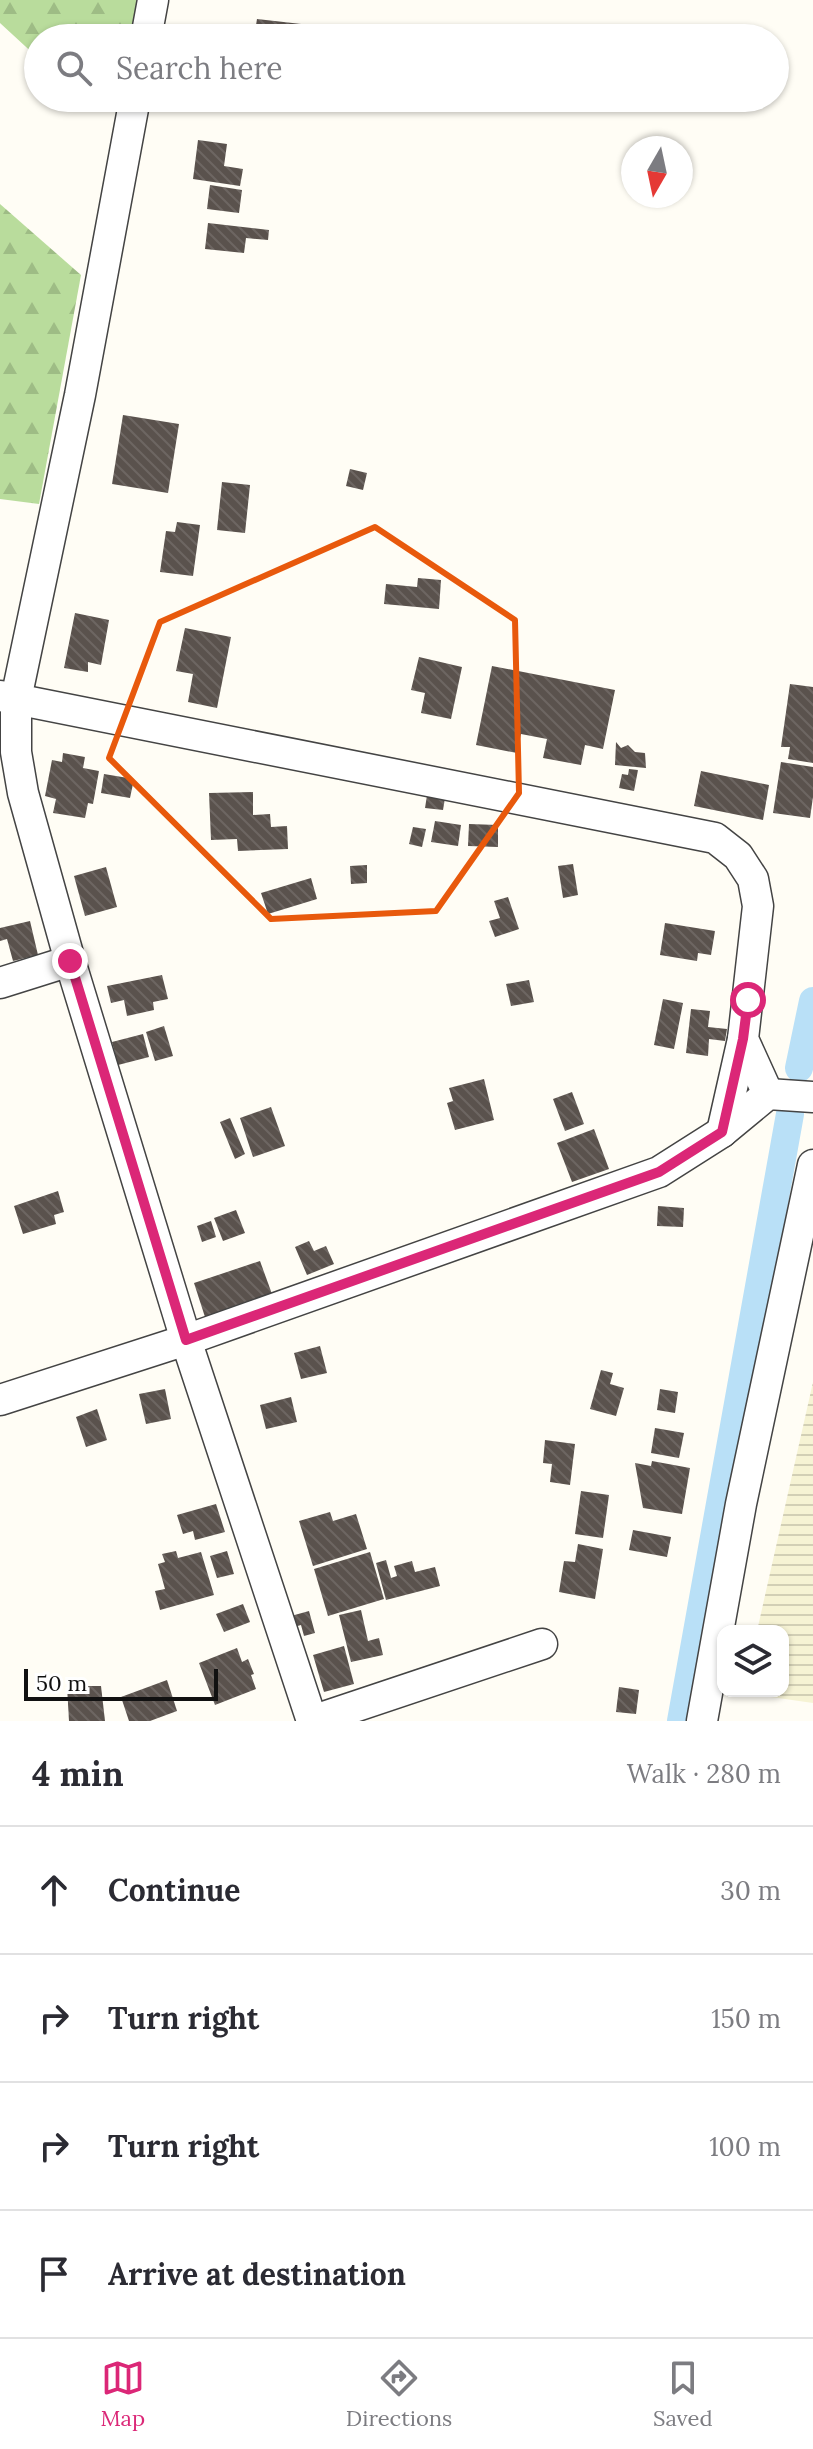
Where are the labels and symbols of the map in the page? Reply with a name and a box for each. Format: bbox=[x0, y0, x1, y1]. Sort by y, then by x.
north arrow bbox=[621, 136, 693, 208]
route end bbox=[52, 943, 88, 979]
route start bbox=[730, 982, 766, 1018]
scale bar bbox=[24, 1665, 218, 1701]

